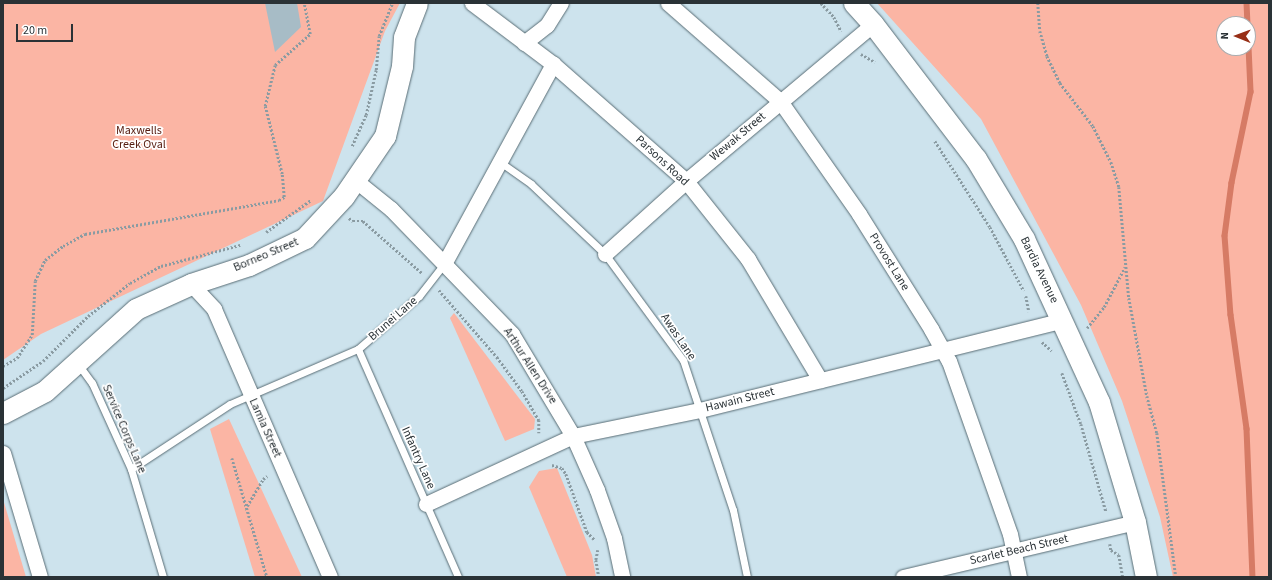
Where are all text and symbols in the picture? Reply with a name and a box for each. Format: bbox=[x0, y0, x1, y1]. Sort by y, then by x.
scale bar bbox=[18, 16, 75, 42]
north arrow bbox=[1216, 16, 1256, 56]
text: 20 m bbox=[23, 22, 47, 39]
text: N bbox=[1217, 32, 1232, 40]
street label: Wewak Street bbox=[707, 109, 769, 165]
park label: Maxwells Creek Oval bbox=[112, 124, 166, 152]
street label: Parsons Road bbox=[632, 133, 692, 189]
street label: Provost Lane bbox=[866, 231, 912, 293]
street label: Bardia Avenue bbox=[1017, 234, 1061, 306]
street label: Borneo Street bbox=[231, 235, 301, 275]
street label: Brunei Lane bbox=[366, 294, 420, 344]
street label: Awas Lane bbox=[657, 311, 699, 363]
street label: Arthur Allen Drive bbox=[500, 325, 560, 407]
street label: Service Corps Lane bbox=[99, 382, 149, 476]
street label: Hawain Street bbox=[704, 384, 776, 416]
street label: Lamia Street bbox=[246, 396, 284, 460]
street label: Infantry Lane bbox=[398, 425, 438, 491]
street label: Scarlet Beach Street bbox=[968, 532, 1070, 568]

